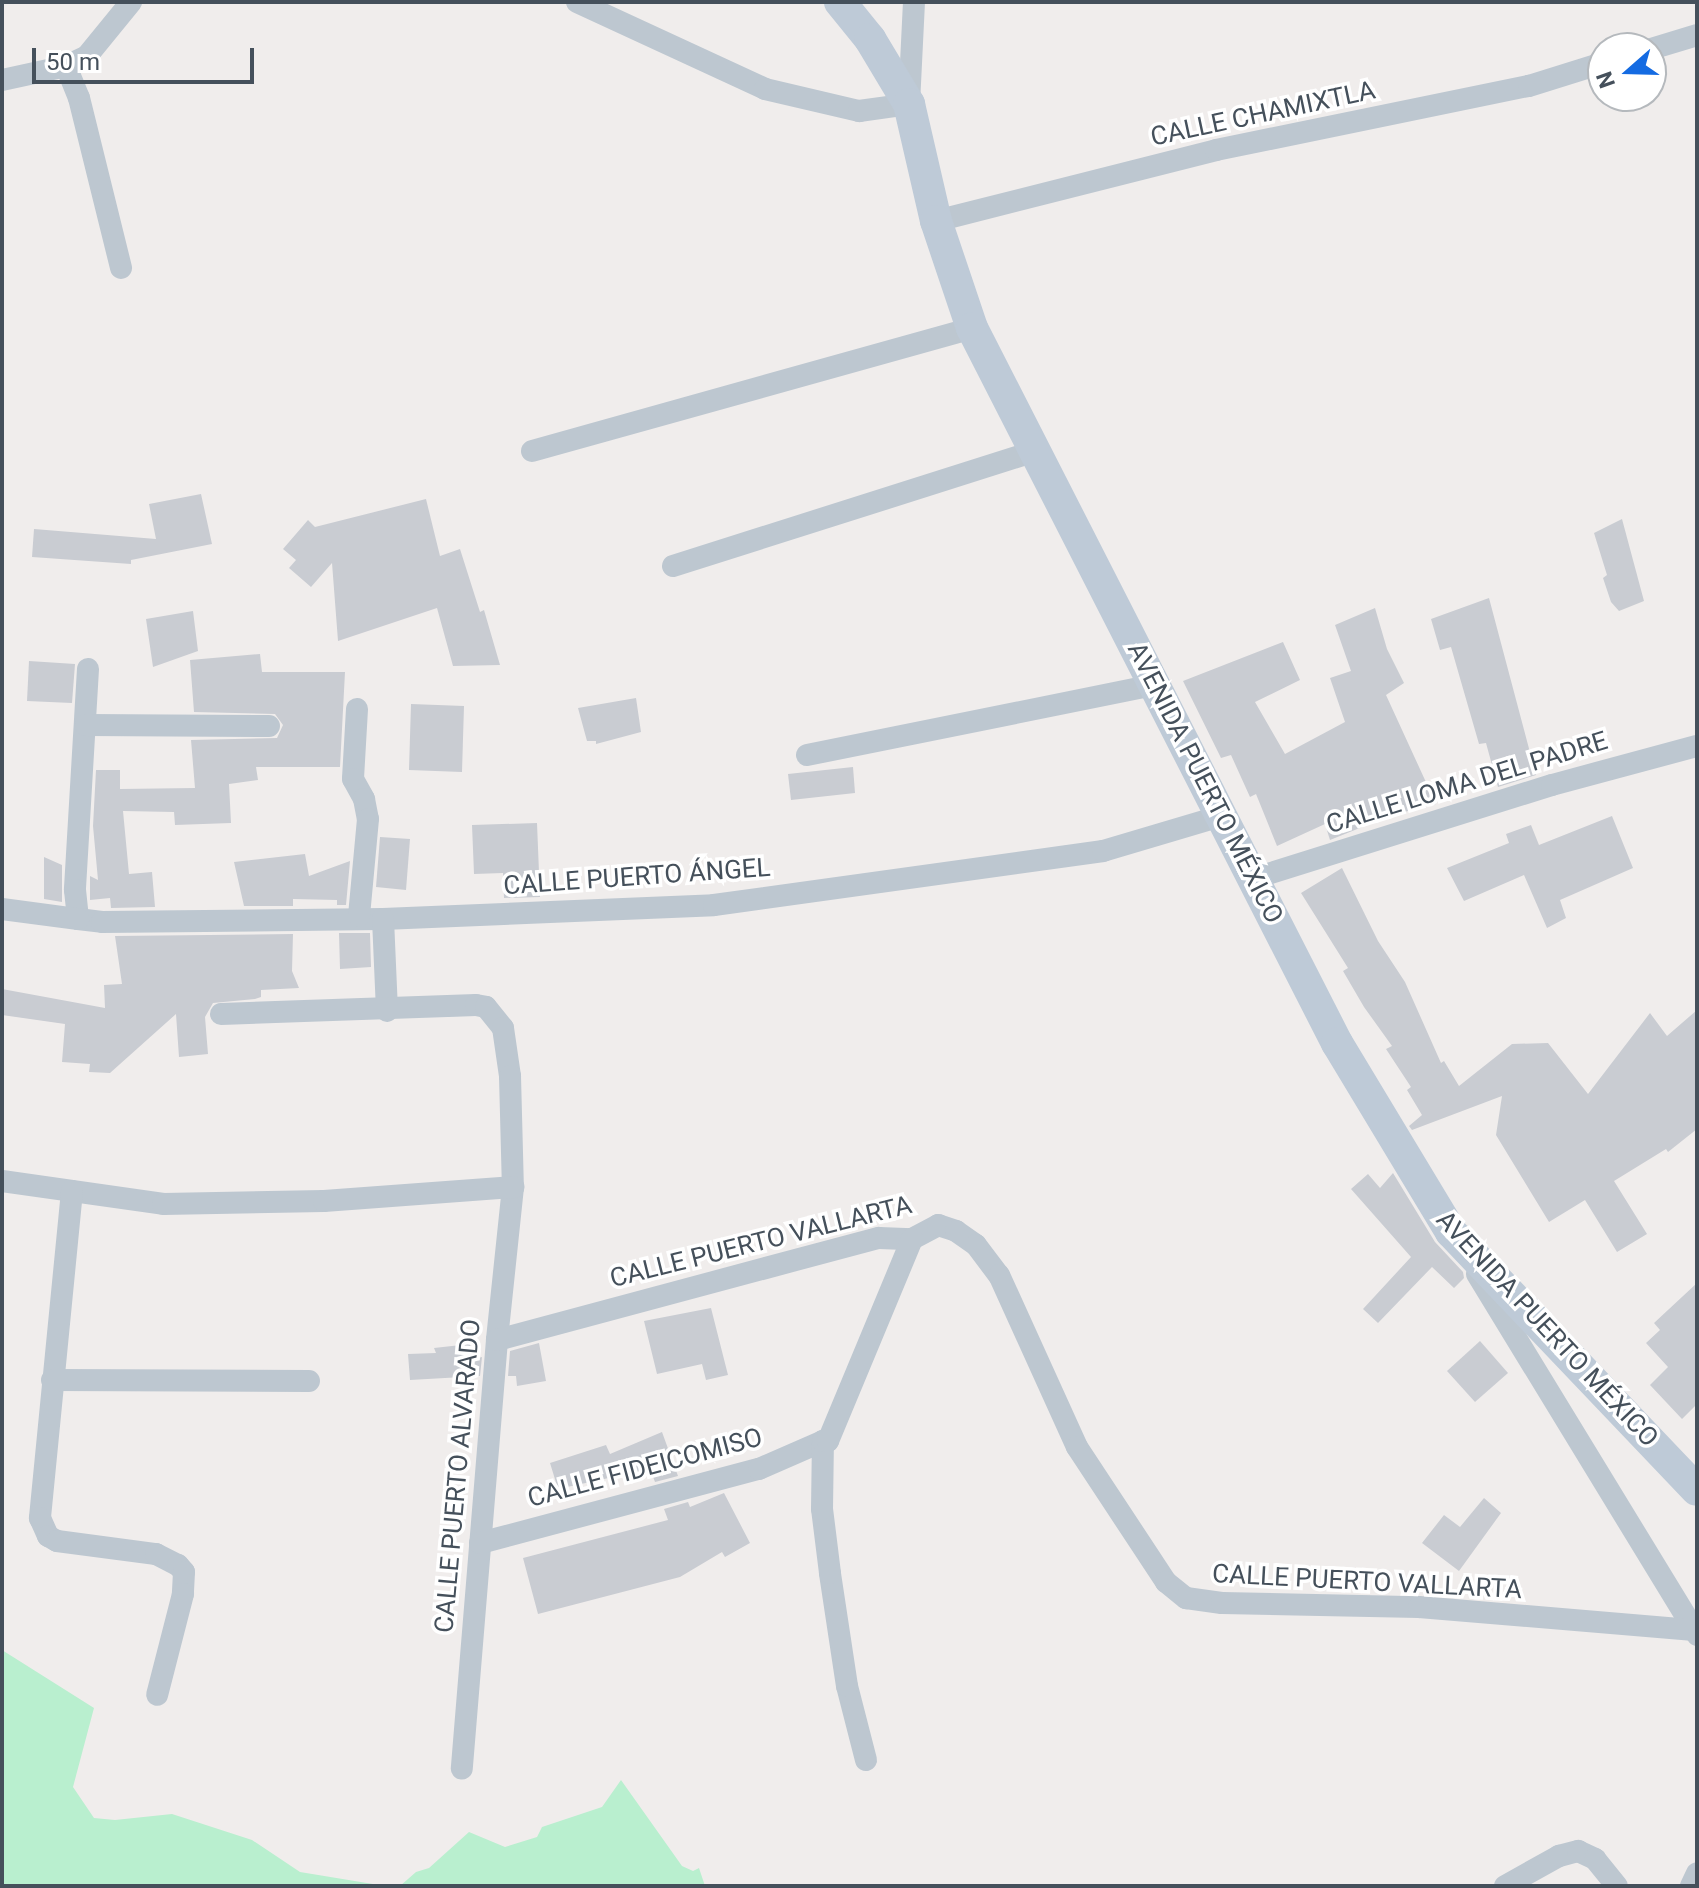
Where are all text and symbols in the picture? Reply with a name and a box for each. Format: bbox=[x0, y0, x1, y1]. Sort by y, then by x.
scale bar bbox=[36, 32, 258, 82]
north arrow bbox=[1587, 32, 1667, 112]
text: 50 m bbox=[46, 48, 100, 76]
text: N bbox=[1591, 68, 1620, 91]
street label: CALLE CHAMIXTLA bbox=[1148, 75, 1378, 153]
street label: AVENIDA PUERTO MÉXICO bbox=[1120, 637, 1290, 929]
street label: CALLE LOMA DEL PADRE bbox=[1323, 725, 1611, 841]
street label: CALLE PUERTO ÁNGEL bbox=[502, 852, 772, 902]
street label: CALLE PUERTO VALLARTA bbox=[607, 1189, 915, 1295]
street label: AVENIDA PUERTO MÉXICO bbox=[1429, 1205, 1665, 1453]
street label: CALLE PUERTO ALVARADO bbox=[429, 1318, 487, 1634]
street label: CALLE FIDEICOMISO bbox=[524, 1422, 766, 1514]
street label: CALLE PUERTO VALLARTA bbox=[1211, 1558, 1523, 1606]

